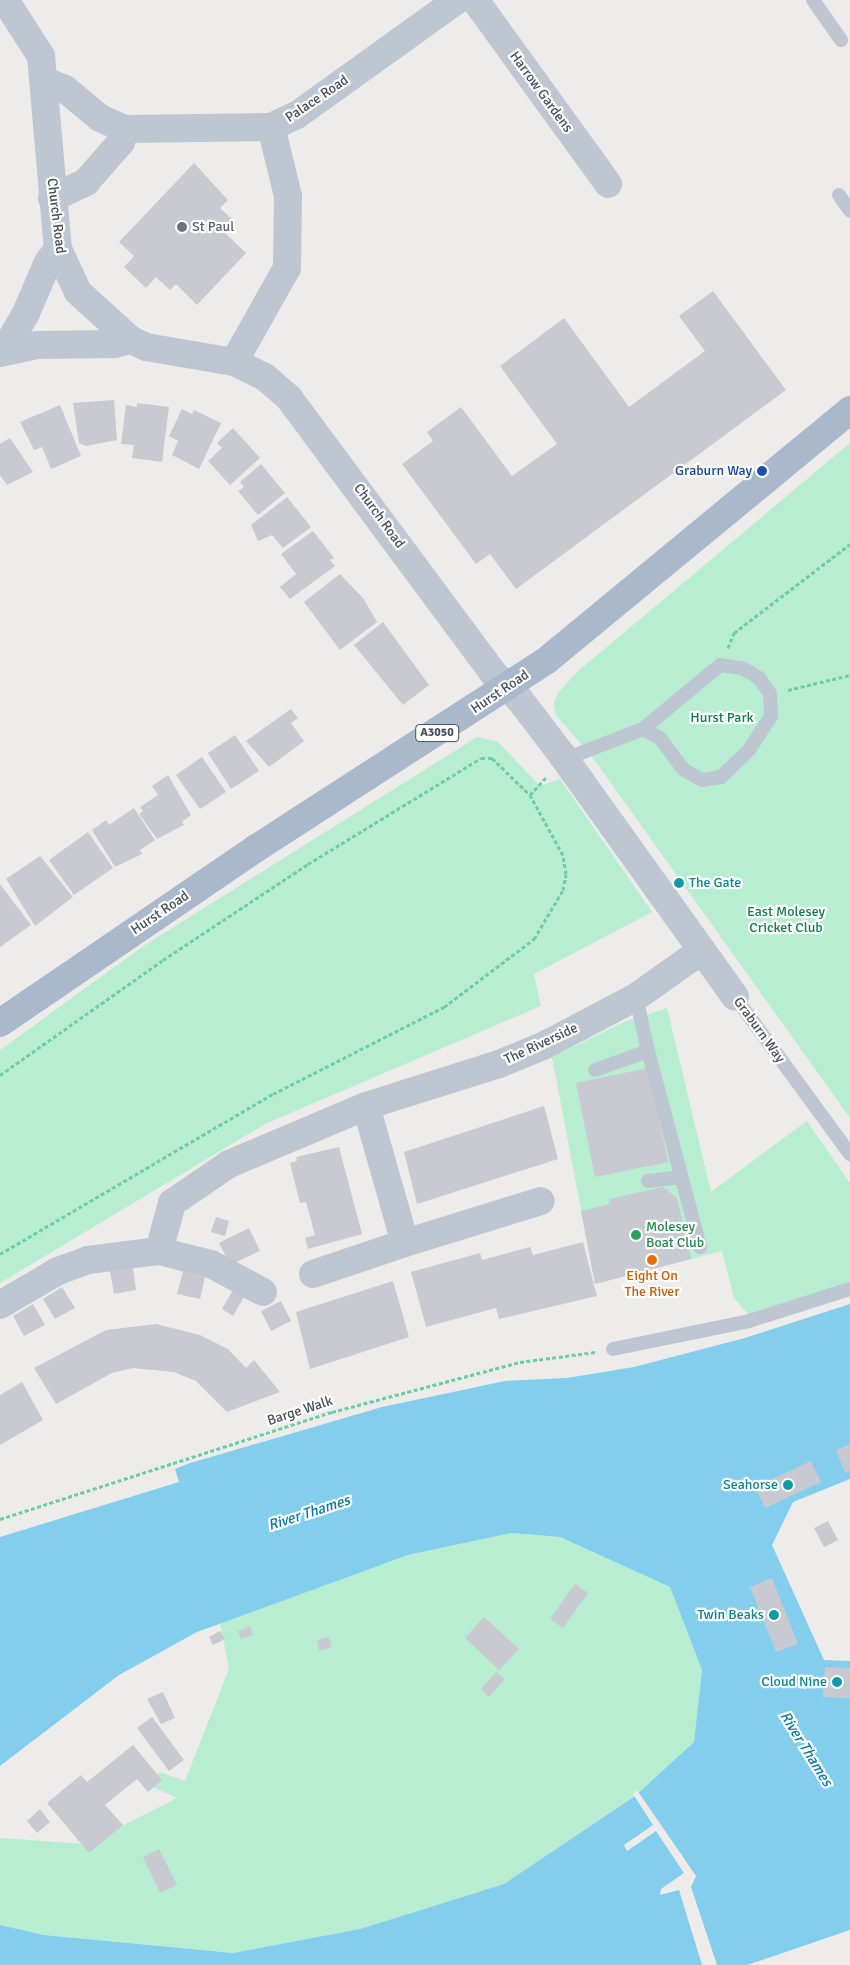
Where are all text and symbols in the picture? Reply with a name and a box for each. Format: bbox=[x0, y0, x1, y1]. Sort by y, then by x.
street label: Harrow Gardens bbox=[506, 48, 576, 136]
street label: Palace Road bbox=[282, 72, 352, 126]
street label: Church Road bbox=[43, 177, 69, 255]
place label: St Paul bbox=[192, 219, 234, 235]
marker: St Paul bbox=[176, 221, 188, 233]
place label: Graburn Way bbox=[675, 463, 752, 479]
marker: Graburn Way bbox=[756, 465, 768, 477]
street label: Church Road bbox=[350, 480, 408, 552]
street label: Hurst Road bbox=[468, 666, 532, 718]
park label: Hurst Park bbox=[690, 710, 754, 726]
road number: A3050 bbox=[414, 724, 460, 742]
place label: The Gate bbox=[689, 875, 741, 891]
marker: The Gate bbox=[673, 877, 685, 889]
street label: Hurst Road bbox=[128, 887, 192, 939]
park label: East Molesey Cricket Club bbox=[747, 904, 825, 936]
street label: Graburn Way bbox=[730, 994, 788, 1066]
street label: The Riverside bbox=[501, 1020, 581, 1068]
place label: Molesey Boat Club bbox=[646, 1219, 704, 1252]
marker: Molesey Boat Club bbox=[630, 1229, 642, 1241]
marker: Eight On The River bbox=[646, 1254, 658, 1266]
place label: Eight On The River bbox=[624, 1268, 680, 1300]
street label: Barge Walk bbox=[265, 1393, 335, 1429]
place label: Seahorse bbox=[723, 1477, 778, 1493]
marker: Seahorse bbox=[782, 1479, 794, 1491]
water label: River Thames bbox=[266, 1491, 352, 1535]
place label: Twin Beaks bbox=[698, 1607, 764, 1623]
marker: Twin Beaks bbox=[768, 1609, 780, 1621]
place label: Cloud Nine bbox=[761, 1674, 827, 1690]
marker: Cloud Nine bbox=[831, 1676, 843, 1688]
water label: River Thames bbox=[776, 1708, 836, 1790]

